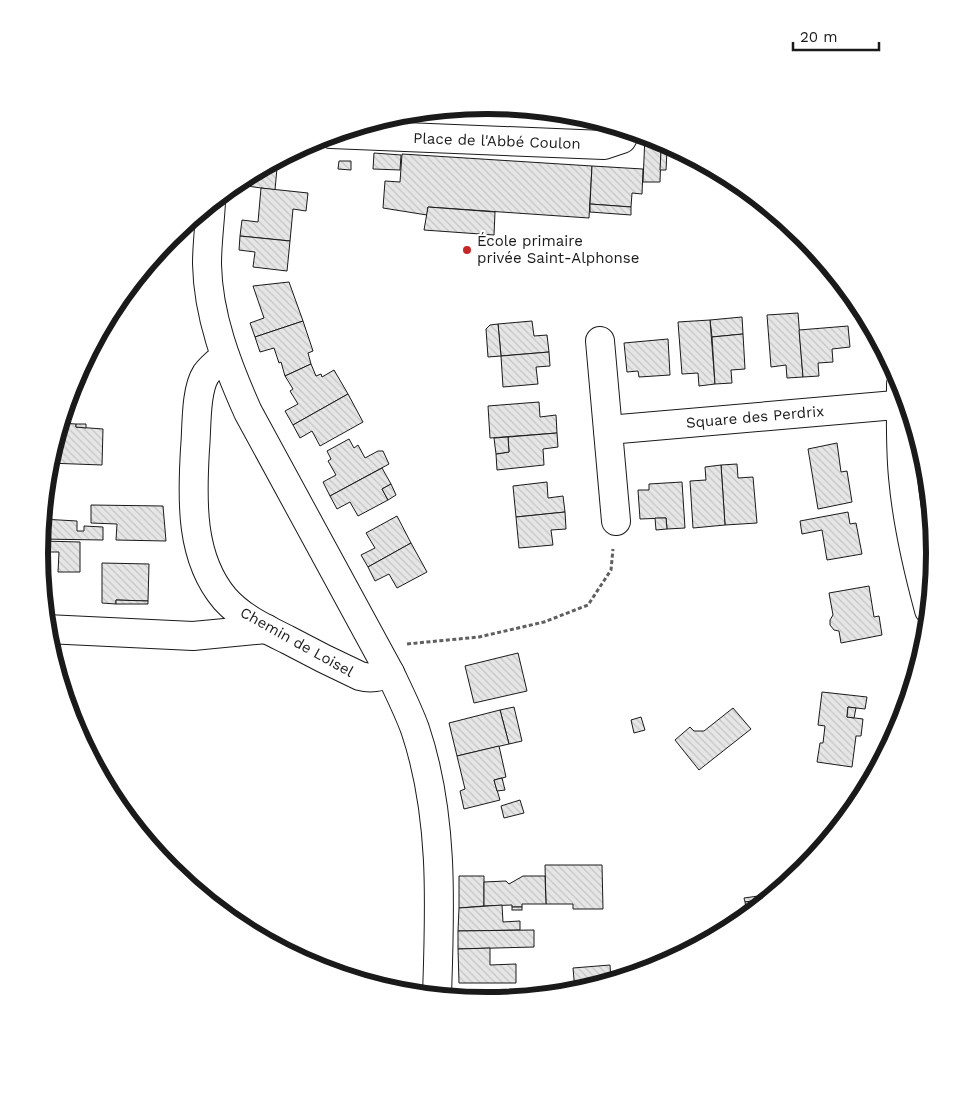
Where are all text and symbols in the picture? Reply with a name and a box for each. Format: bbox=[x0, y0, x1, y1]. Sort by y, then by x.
scale bar bbox=[793, 20, 879, 52]
text: 20 m bbox=[800, 28, 838, 46]
street label: Place de l'Abbé Coulon bbox=[413, 129, 581, 153]
place label: École primaire privée Saint-Alphonse bbox=[477, 232, 639, 267]
marker: École primaire privée Saint-Alphonse bbox=[461, 244, 473, 256]
street label: Square des Perdrix bbox=[685, 402, 825, 432]
street label: Chemin de Loisel bbox=[237, 603, 357, 681]

